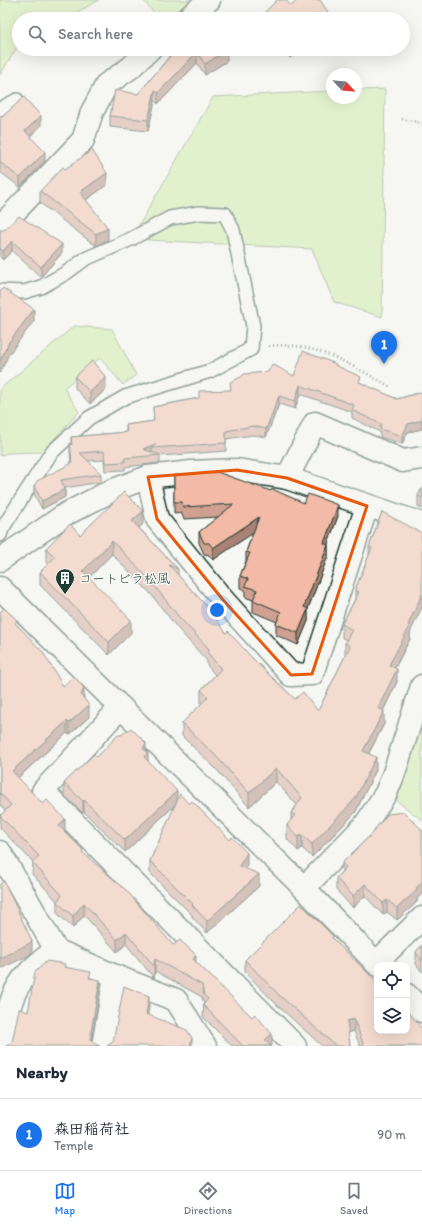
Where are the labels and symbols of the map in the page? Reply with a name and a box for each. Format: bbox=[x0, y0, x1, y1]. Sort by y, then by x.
north arrow bbox=[326, 68, 362, 104]
pin: 1 bbox=[371, 331, 397, 364]
building icon: コートビラ松風 bbox=[54, 567, 76, 595]
place label: コートビラ松風 bbox=[79, 571, 170, 586]
your location bbox=[207, 600, 227, 620]

